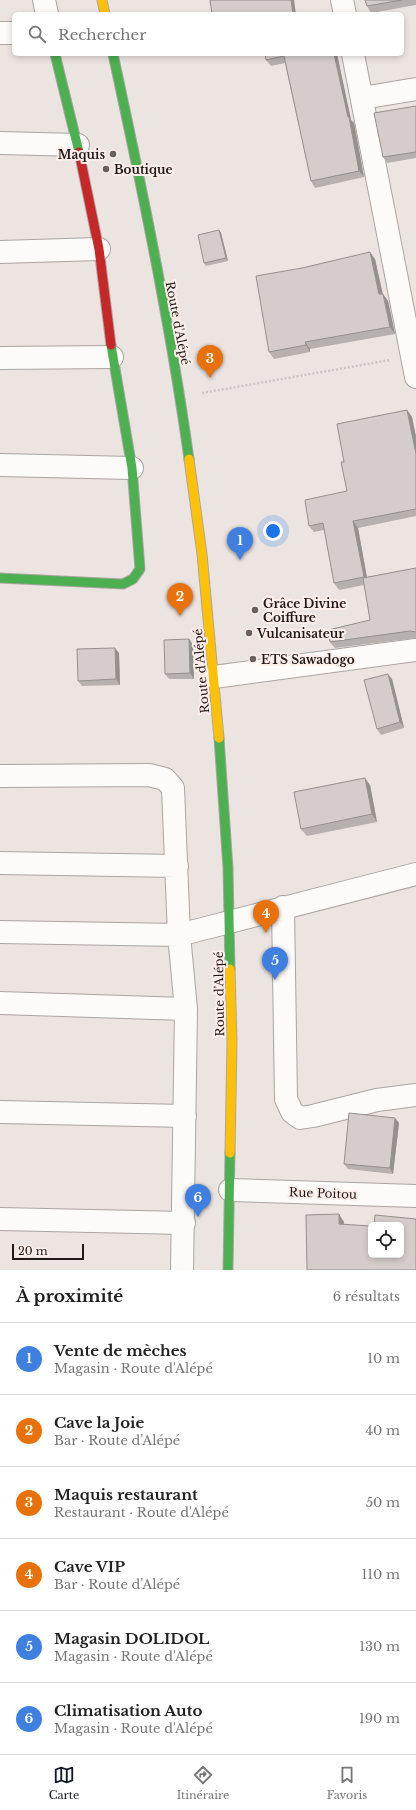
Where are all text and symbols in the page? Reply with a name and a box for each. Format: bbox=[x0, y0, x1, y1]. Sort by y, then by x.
search box bbox=[12, 12, 404, 56]
icon: search bbox=[26, 23, 48, 45]
text: Rechercher bbox=[58, 25, 146, 44]
place label: Maquis bbox=[58, 147, 105, 162]
marker: Maquis bbox=[108, 149, 118, 159]
place label: Boutique bbox=[114, 162, 173, 177]
marker: Boutique bbox=[101, 164, 111, 174]
street label: Route d'Alépé bbox=[163, 280, 193, 366]
pin: 3 bbox=[197, 345, 223, 378]
your location bbox=[263, 521, 283, 541]
pin: 1 bbox=[227, 527, 253, 560]
pin: 2 bbox=[167, 583, 193, 616]
place label: Grâce Divine Coiffure bbox=[263, 596, 346, 625]
marker: Grâce Divine Coiffure bbox=[250, 605, 260, 615]
place label: Vulcanisateur bbox=[256, 626, 344, 641]
street label: Route d'Alépé bbox=[190, 628, 212, 714]
marker: Vulcanisateur bbox=[244, 628, 254, 638]
place label: ETS Sawadogo bbox=[261, 652, 355, 667]
marker: ETS Sawadogo bbox=[248, 654, 258, 664]
pin: 4 bbox=[253, 900, 279, 933]
pin: 5 bbox=[262, 947, 288, 980]
street label: Route d'Alépé bbox=[211, 951, 227, 1037]
pin: 6 bbox=[185, 1184, 211, 1217]
street label: Rue Poitou bbox=[289, 1184, 357, 1202]
map controls bbox=[368, 1222, 404, 1258]
button: locate bbox=[368, 1222, 404, 1258]
scale bar bbox=[12, 1242, 84, 1261]
text: 20 m bbox=[18, 1244, 48, 1258]
text: À proximité bbox=[16, 1286, 123, 1307]
text: 6 résultats bbox=[333, 1288, 400, 1305]
text: Vente de mèches bbox=[54, 1341, 186, 1360]
text: 1 bbox=[26, 1350, 32, 1367]
text: 10 m bbox=[367, 1350, 400, 1367]
text: Magasin · Route d'Alépé bbox=[54, 1360, 213, 1377]
text: Cave la Joie bbox=[54, 1413, 144, 1432]
text: 2 bbox=[25, 1422, 33, 1439]
text: 40 m bbox=[365, 1422, 400, 1439]
text: Bar · Route d'Alépé bbox=[54, 1432, 180, 1449]
text: Maquis restaurant bbox=[54, 1485, 198, 1504]
text: 3 bbox=[25, 1494, 33, 1511]
text: 50 m bbox=[366, 1494, 400, 1511]
text: Restaurant · Route d'Alépé bbox=[54, 1504, 229, 1521]
text: Cave VIP bbox=[54, 1557, 125, 1576]
text: 4 bbox=[25, 1566, 33, 1583]
text: 110 m bbox=[361, 1566, 400, 1583]
text: Bar · Route d'Alépé bbox=[54, 1576, 180, 1593]
text: Magasin DOLIDOL bbox=[54, 1629, 209, 1648]
text: 5 bbox=[25, 1638, 33, 1655]
text: 130 m bbox=[359, 1638, 400, 1655]
text: Magasin · Route d'Alépé bbox=[54, 1648, 213, 1665]
text: Climatisation Auto bbox=[54, 1701, 202, 1720]
text: 6 bbox=[25, 1710, 33, 1727]
text: 190 m bbox=[359, 1710, 400, 1727]
text: Magasin · Route d'Alépé bbox=[54, 1720, 213, 1737]
tab: Carte bbox=[49, 1764, 79, 1802]
tab: Itinéraire bbox=[177, 1764, 229, 1802]
tab: Favoris bbox=[327, 1764, 367, 1802]

